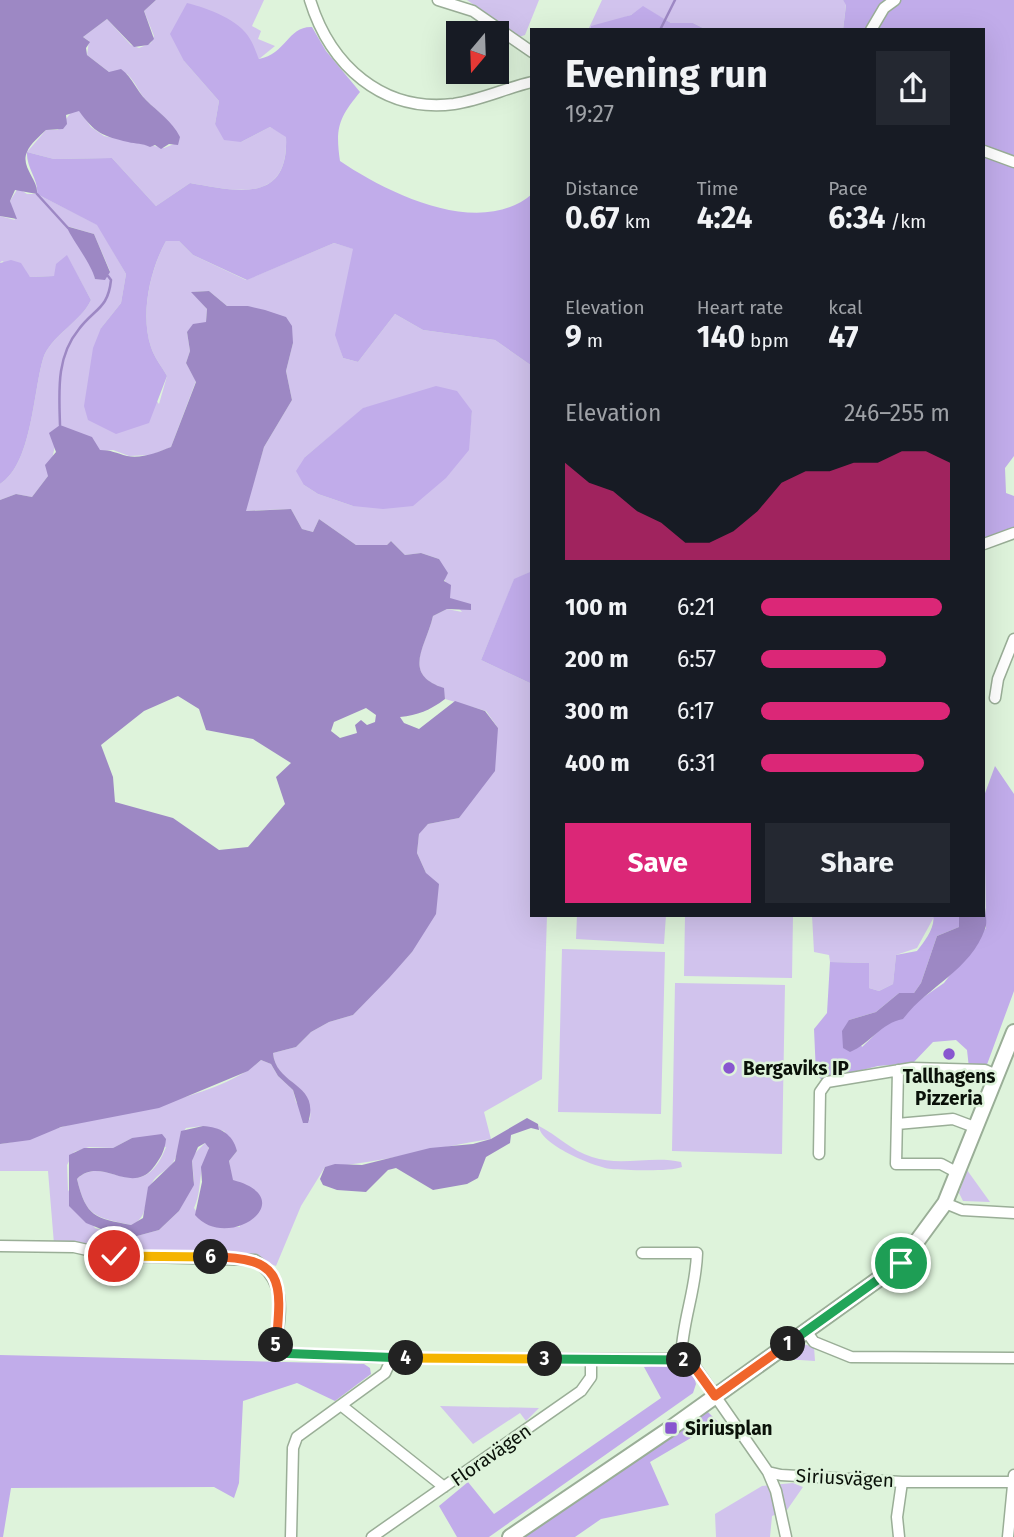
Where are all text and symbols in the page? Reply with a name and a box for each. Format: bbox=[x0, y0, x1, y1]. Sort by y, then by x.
north arrow bbox=[446, 21, 509, 84]
map controls bbox=[446, 21, 509, 84]
text: Evening run bbox=[565, 51, 768, 97]
button: share bbox=[876, 51, 950, 125]
text: 19:27 bbox=[565, 100, 614, 128]
text: Distance bbox=[565, 177, 639, 200]
text: Time bbox=[697, 177, 738, 200]
text: Pace bbox=[828, 177, 868, 200]
text: 0.67 bbox=[565, 200, 620, 236]
text: 4:24 bbox=[697, 200, 752, 236]
text: 6:34 bbox=[828, 200, 885, 236]
text: km bbox=[620, 210, 651, 233]
text: /km bbox=[885, 210, 926, 233]
text: Elevation bbox=[565, 296, 645, 319]
text: Heart rate bbox=[697, 296, 783, 319]
text: kcal bbox=[828, 296, 863, 319]
text: 9 bbox=[565, 319, 582, 355]
text: 140 bbox=[697, 319, 745, 355]
text: 47 bbox=[828, 319, 858, 355]
text: m bbox=[582, 329, 603, 352]
text: bpm bbox=[745, 329, 789, 352]
text: Elevation bbox=[565, 399, 661, 427]
text: 246–255 m bbox=[844, 399, 950, 427]
text: 100 m bbox=[565, 593, 627, 621]
text: 6:21 bbox=[677, 593, 716, 621]
text: 200 m bbox=[565, 645, 629, 673]
text: 6:57 bbox=[677, 645, 716, 673]
text: 300 m bbox=[565, 697, 629, 725]
text: 6:17 bbox=[677, 697, 714, 725]
text: 400 m bbox=[565, 749, 630, 777]
text: 6:31 bbox=[677, 749, 716, 777]
button: Save bbox=[565, 823, 751, 903]
button: Share bbox=[765, 823, 950, 903]
marker: Tallhagens Pizzeria bbox=[941, 1046, 957, 1062]
place label: Bergaviks IP bbox=[743, 1057, 849, 1080]
marker: Bergaviks IP bbox=[721, 1060, 737, 1076]
place label: Tallhagens Pizzeria bbox=[903, 1065, 995, 1110]
pin bbox=[84, 1226, 144, 1286]
pin bbox=[871, 1233, 931, 1293]
icon: check bbox=[95, 1237, 133, 1275]
pin: 6 bbox=[194, 1240, 228, 1274]
icon: arrive bbox=[882, 1244, 920, 1282]
text: 6 bbox=[205, 1245, 216, 1268]
pin: 1 bbox=[770, 1326, 806, 1362]
pin: 5 bbox=[258, 1328, 294, 1362]
text: 1 bbox=[783, 1332, 792, 1355]
text: 5 bbox=[270, 1333, 281, 1356]
pin: 4 bbox=[388, 1340, 424, 1376]
pin: 3 bbox=[528, 1342, 562, 1376]
pin: 2 bbox=[666, 1342, 702, 1378]
text: 4 bbox=[400, 1346, 411, 1369]
text: 3 bbox=[540, 1347, 549, 1370]
text: 2 bbox=[679, 1348, 688, 1371]
place label: Siriusplan bbox=[685, 1417, 773, 1440]
street label: Floravägen bbox=[446, 1419, 536, 1491]
marker: Siriusplan bbox=[663, 1420, 679, 1436]
street label: Siriusvägen bbox=[795, 1464, 895, 1492]

